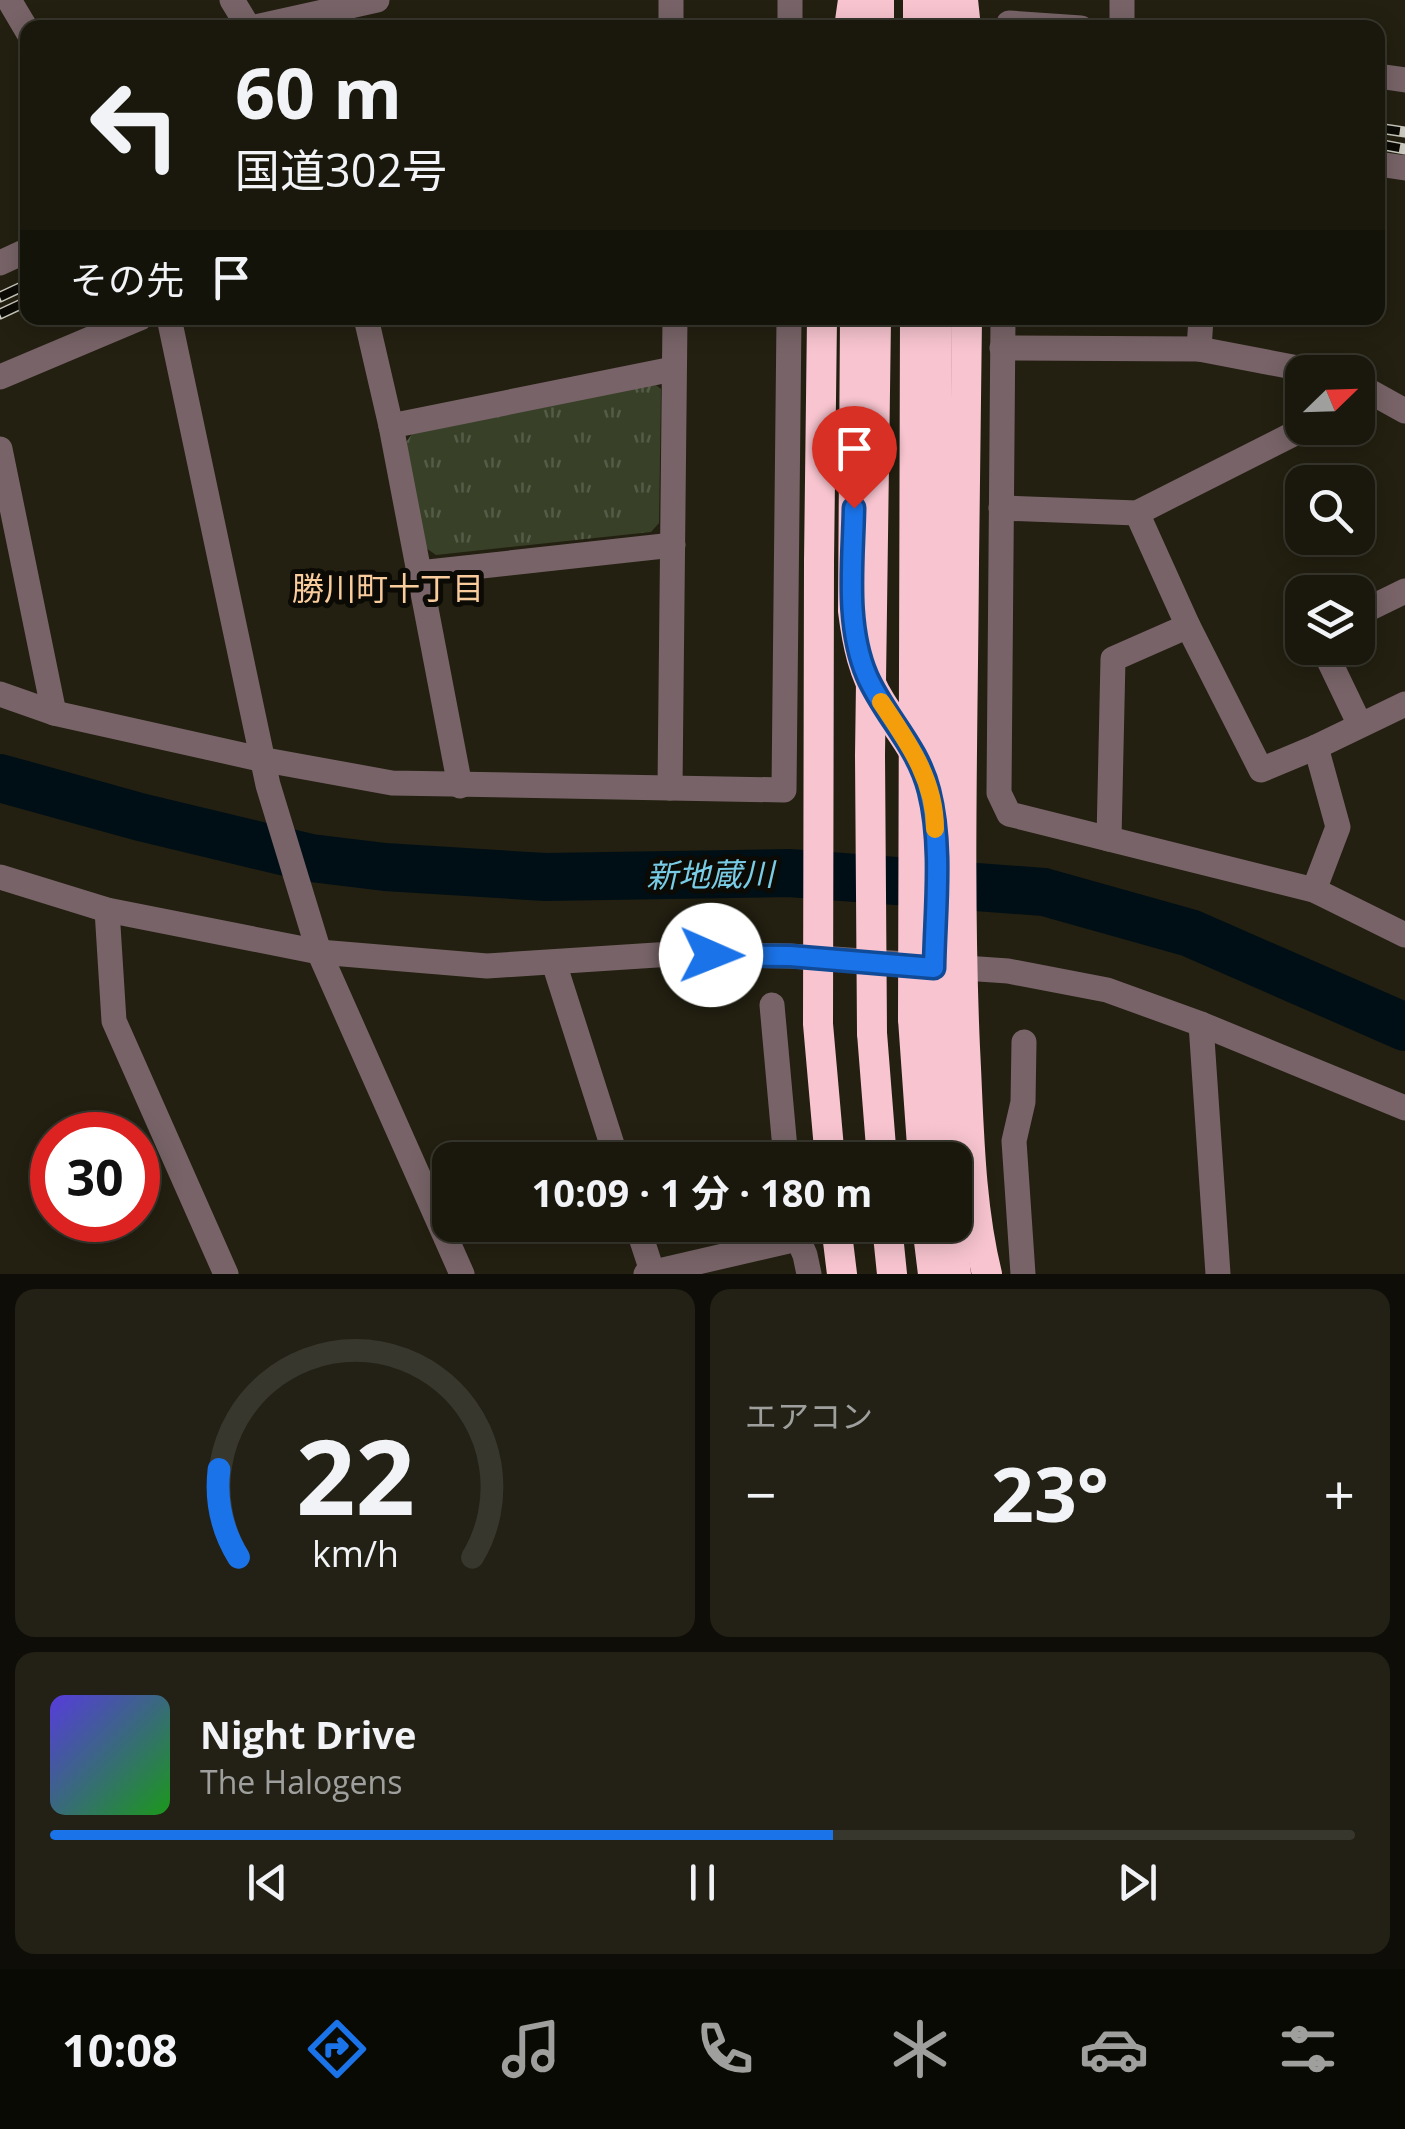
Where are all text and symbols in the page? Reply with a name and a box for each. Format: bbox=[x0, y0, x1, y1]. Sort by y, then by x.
text: 60 m bbox=[235, 44, 402, 140]
icon: left bbox=[70, 60, 200, 190]
text: 国道302号 bbox=[235, 139, 447, 200]
icon: arrive bbox=[204, 250, 259, 305]
text: その先 bbox=[70, 253, 184, 305]
north arrow bbox=[1285, 355, 1375, 445]
map controls bbox=[1285, 355, 1375, 665]
pin bbox=[812, 406, 897, 509]
icon: arrive bbox=[827, 421, 882, 476]
button: search bbox=[1285, 465, 1375, 555]
district label: 勝川町十丁目 bbox=[292, 566, 484, 609]
button: layers bbox=[1285, 575, 1375, 665]
water label: 新地蔵川 bbox=[646, 851, 777, 897]
position arrow bbox=[659, 903, 763, 1007]
speed limit sign: 30 bbox=[30, 1112, 160, 1242]
text: 10:09 · 1 分 · 180 m bbox=[532, 1166, 872, 1218]
text: エアコン bbox=[745, 1394, 873, 1437]
text: 22 bbox=[296, 1404, 414, 1545]
text: 23° bbox=[991, 1442, 1109, 1544]
text: − bbox=[745, 1456, 776, 1531]
text: + bbox=[1324, 1456, 1355, 1531]
text: km/h bbox=[312, 1529, 398, 1577]
text: Night Drive bbox=[200, 1708, 416, 1760]
text: The Halogens bbox=[200, 1760, 402, 1803]
icon: previous bbox=[240, 1855, 295, 1910]
icon: pause bbox=[675, 1855, 730, 1910]
icon: next bbox=[1110, 1855, 1165, 1910]
icon: directions bbox=[302, 2014, 372, 2084]
icon: music bbox=[496, 2014, 566, 2084]
icon: phone bbox=[690, 2014, 760, 2084]
icon: climate bbox=[885, 2014, 955, 2084]
icon: car bbox=[1079, 2014, 1149, 2084]
icon: filters bbox=[1273, 2014, 1343, 2084]
text: 10:08 bbox=[62, 2019, 178, 2080]

